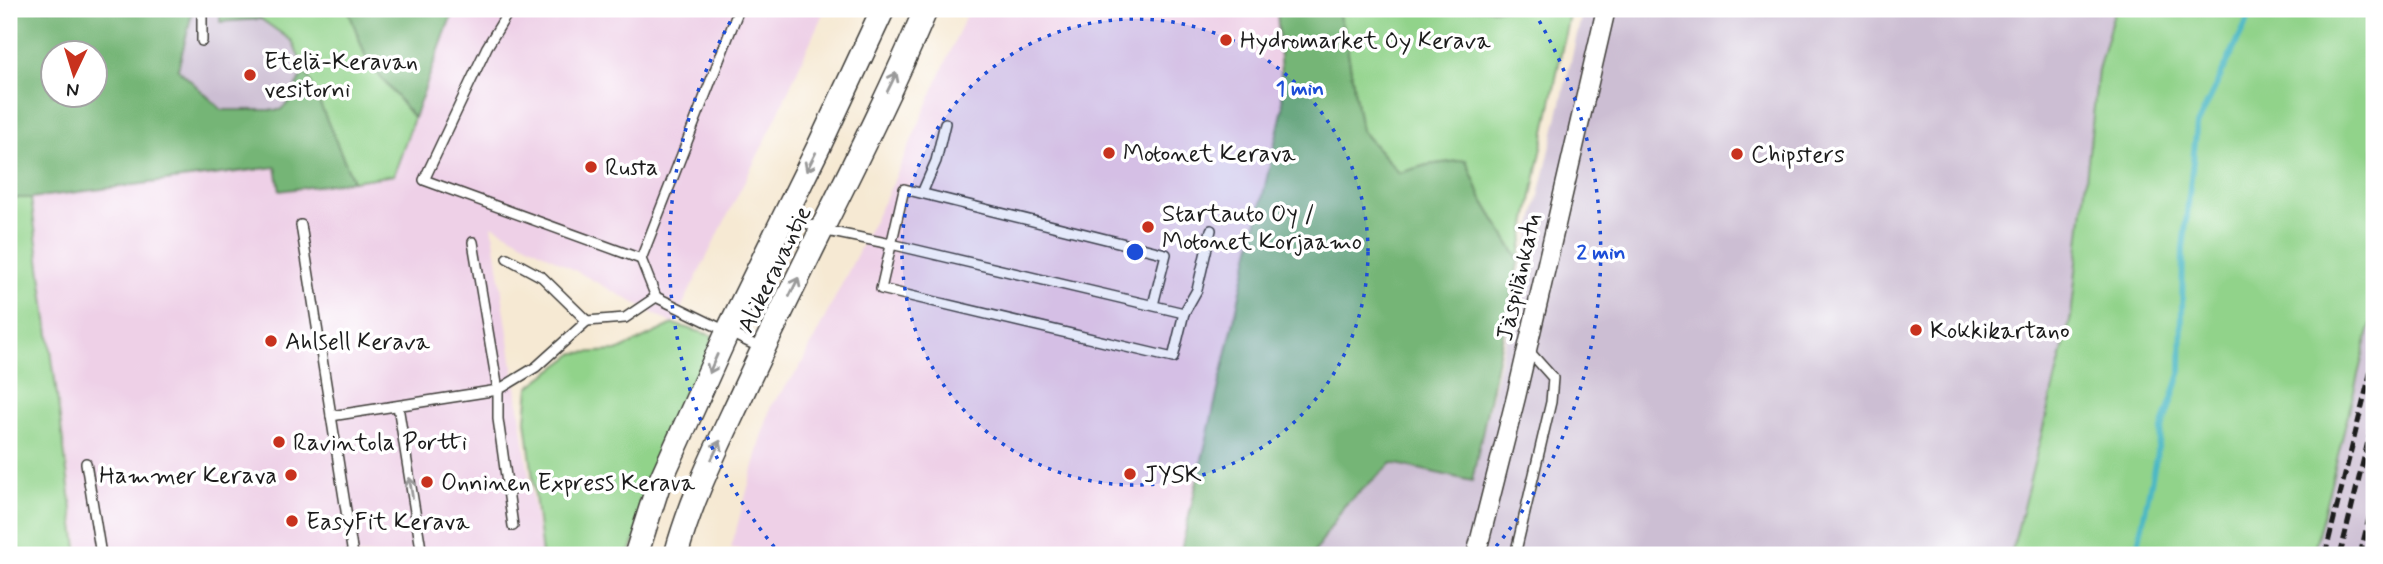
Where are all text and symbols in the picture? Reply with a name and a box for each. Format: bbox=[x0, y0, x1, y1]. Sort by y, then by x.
place label: Hydromarket Oy Kerava bbox=[1240, 26, 1491, 57]
marker: Hydromarket Oy Kerava bbox=[1218, 32, 1234, 48]
north arrow bbox=[38, 38, 108, 108]
place label: Etelä-Keravan vesitorni bbox=[264, 47, 418, 106]
marker: Etelä-Keravan vesitorni bbox=[242, 67, 258, 83]
one-way arrow bbox=[886, 72, 899, 93]
text: 1 min bbox=[1276, 75, 1324, 103]
text: N bbox=[66, 77, 80, 102]
place label: Motonet Kerava bbox=[1123, 139, 1296, 170]
place label: Chipsters bbox=[1751, 140, 1845, 171]
marker: Motonet Kerava bbox=[1101, 145, 1117, 161]
marker: Chipsters bbox=[1729, 146, 1745, 162]
one-way arrow bbox=[803, 151, 817, 172]
place label: Rusta bbox=[605, 153, 658, 184]
marker: Rusta bbox=[583, 159, 599, 175]
place label: Startauto Oy / Motonet Korjaamo bbox=[1162, 199, 1362, 258]
street label: Alikeravantie bbox=[731, 201, 820, 338]
street label: Jäspilänkatu bbox=[1490, 210, 1549, 344]
marker: Startauto Oy / Motonet Korjaamo bbox=[1140, 219, 1156, 235]
text: 2 min bbox=[1576, 239, 1626, 267]
centre of rings bbox=[1123, 240, 1147, 264]
one-way arrow bbox=[787, 278, 801, 298]
place label: Kokkikartano bbox=[1930, 316, 2070, 347]
marker: Kokkikartano bbox=[1908, 322, 1924, 338]
place label: Ahlsell Kerava bbox=[285, 327, 431, 358]
marker: Ahlsell Kerava bbox=[263, 333, 279, 349]
one-way arrow bbox=[706, 353, 719, 374]
place label: Ravintola Portti bbox=[293, 428, 467, 459]
marker: Ravintola Portti bbox=[271, 434, 287, 450]
one-way arrow bbox=[710, 440, 724, 461]
place label: JYSK bbox=[1144, 460, 1202, 491]
place label: Hammer Kerava bbox=[99, 461, 277, 492]
marker: JYSK bbox=[1122, 466, 1138, 482]
marker: Hammer Kerava bbox=[283, 467, 299, 483]
place label: Onninen Express Kerava bbox=[441, 468, 696, 499]
marker: Onninen Express Kerava bbox=[419, 474, 435, 490]
one-way arrow bbox=[404, 477, 417, 500]
place label: EasyFit Kerava bbox=[306, 507, 470, 538]
marker: EasyFit Kerava bbox=[284, 513, 300, 529]

